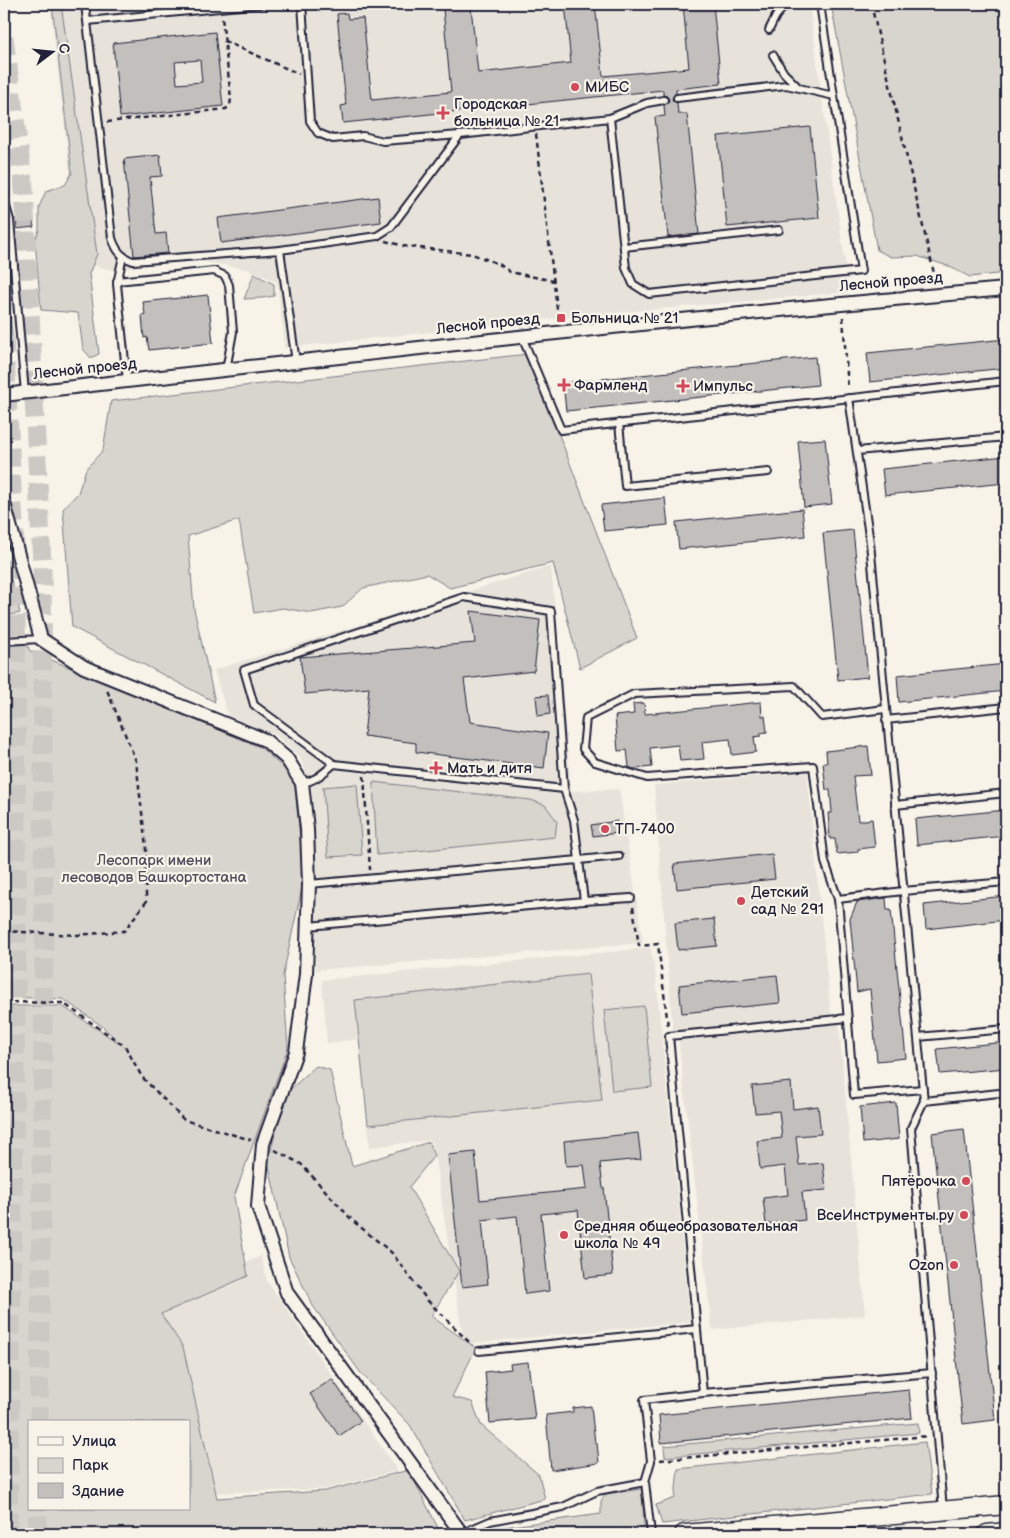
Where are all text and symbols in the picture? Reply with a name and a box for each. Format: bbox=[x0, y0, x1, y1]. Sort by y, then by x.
north arrow bbox=[28, 28, 78, 78]
text: С bbox=[55, 42, 74, 56]
place label: МИБС bbox=[585, 78, 629, 97]
marker: МИБС bbox=[569, 81, 581, 93]
place label: Городская больница № 21 bbox=[454, 95, 559, 131]
marker: Городская больница № 21 bbox=[436, 106, 450, 120]
street label: Лесной проезд bbox=[837, 268, 944, 296]
street label: Лесной проезд bbox=[434, 309, 541, 339]
place label: Больница № 21 bbox=[571, 309, 678, 328]
marker: Больница № 21 bbox=[555, 312, 567, 324]
street label: Лесной проезд bbox=[31, 354, 138, 384]
place label: Фармленд bbox=[574, 376, 647, 395]
place label: Импульс bbox=[693, 377, 754, 396]
marker: Фармленд bbox=[558, 379, 570, 391]
marker: Импульс bbox=[677, 380, 689, 392]
place label: Мать и дитя bbox=[447, 759, 532, 778]
marker: Мать и дитя bbox=[429, 761, 443, 775]
place label: ТП-7400 bbox=[615, 820, 675, 839]
marker: ТП-7400 bbox=[599, 823, 611, 835]
park label: Лесопарк имени лесоводов Башкортостана bbox=[61, 851, 247, 887]
place label: Детский сад № 291 bbox=[751, 883, 824, 919]
marker: Детский сад № 291 bbox=[735, 895, 747, 907]
place label: Пятёрочка bbox=[881, 1172, 956, 1191]
marker: Пятёрочка bbox=[960, 1175, 972, 1187]
place label: ВсеИнструменты.ру bbox=[817, 1206, 954, 1225]
marker: ВсеИнструменты.ру bbox=[958, 1209, 970, 1221]
place label: Средняя общеобразовательная школа № 49 bbox=[574, 1217, 798, 1253]
marker: Средняя общеобразовательная школа № 49 bbox=[558, 1229, 570, 1241]
place label: Ozon bbox=[909, 1256, 944, 1275]
marker: Ozon bbox=[948, 1259, 960, 1271]
legend bbox=[28, 1420, 190, 1510]
text: Улица bbox=[72, 1432, 117, 1451]
text: Парк bbox=[72, 1456, 109, 1475]
text: Здание bbox=[72, 1482, 124, 1501]

